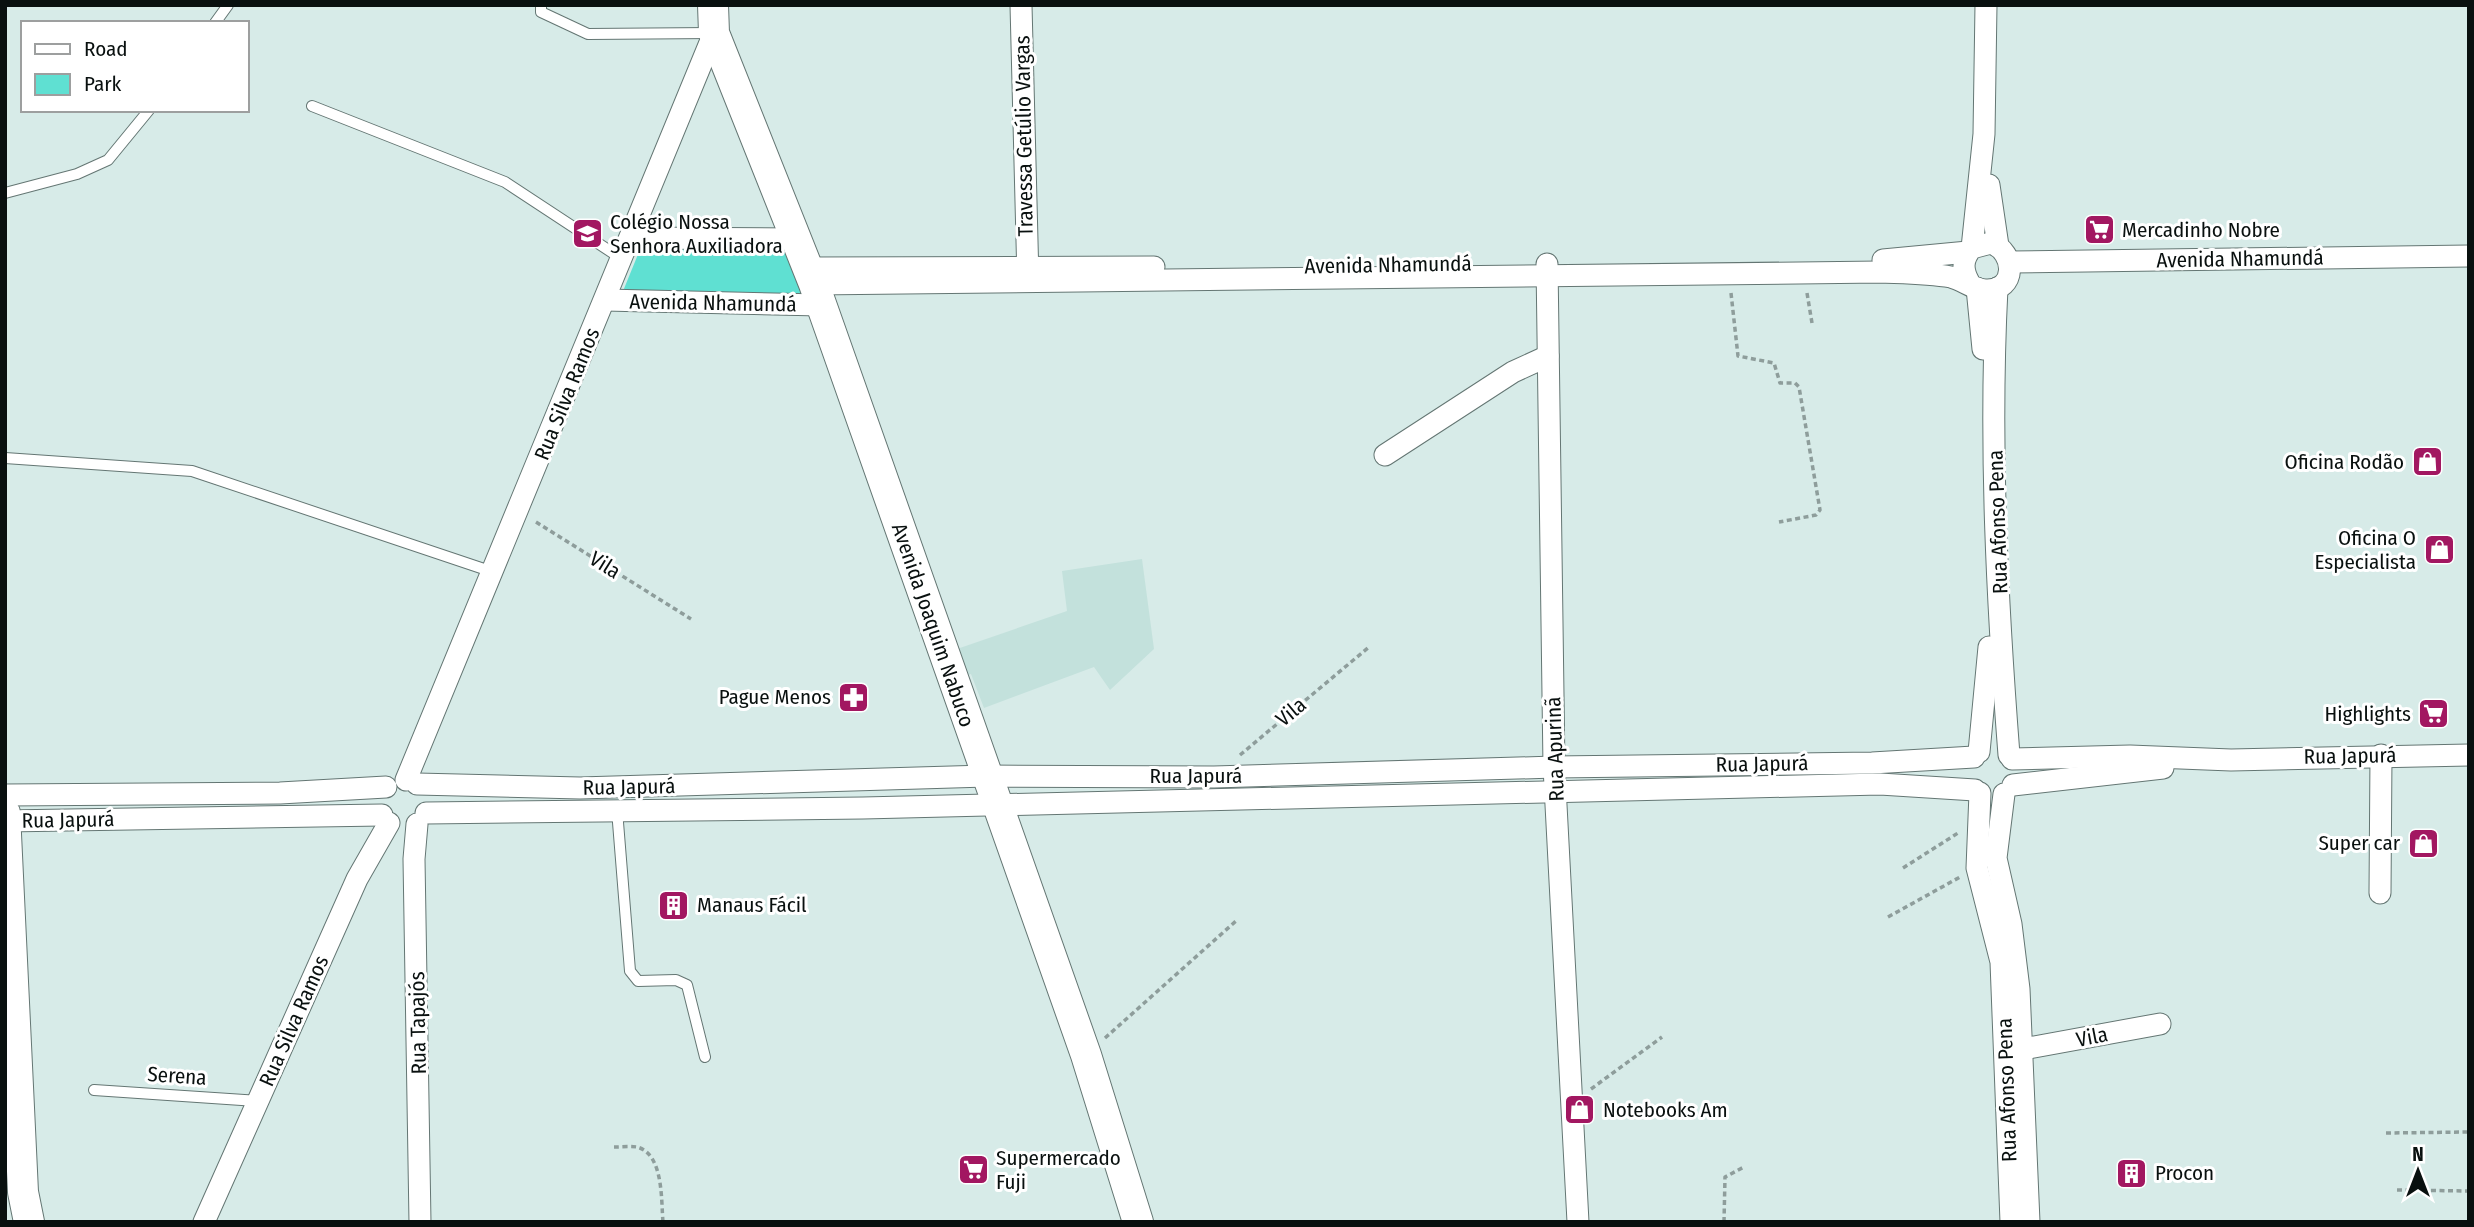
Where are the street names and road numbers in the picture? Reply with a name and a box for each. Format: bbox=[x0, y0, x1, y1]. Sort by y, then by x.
street label: Travessa Getúlio Vargas bbox=[1009, 35, 1039, 237]
street label: Avenida Nhamundá bbox=[2156, 245, 2324, 273]
street label: Avenida Nhamundá bbox=[1304, 251, 1472, 279]
street label: Avenida Nhamundá bbox=[629, 289, 797, 317]
street label: Rua Silva Ramos bbox=[529, 324, 605, 464]
street label: Rua Afonso Pena bbox=[1982, 450, 2014, 594]
street label: Avenida Joaquim Nabuco bbox=[886, 520, 980, 730]
street label: Vila bbox=[585, 546, 625, 584]
street label: Vila bbox=[1270, 692, 1312, 732]
street label: Rua Apurinã bbox=[1540, 696, 1570, 802]
street label: Rua Japurá bbox=[2303, 742, 2397, 770]
street label: Rua Japurá bbox=[1715, 750, 1809, 778]
street label: Rua Japurá bbox=[1150, 763, 1242, 789]
street label: Rua Japurá bbox=[582, 773, 676, 801]
street label: Rua Japurá bbox=[21, 806, 115, 834]
street label: Rua Silva Ramos bbox=[254, 951, 334, 1091]
street label: Rua Tapajós bbox=[404, 971, 432, 1075]
street label: Rua Afonso Pena bbox=[1991, 1018, 2023, 1162]
street label: Vila bbox=[2074, 1021, 2110, 1053]
street label: Serena bbox=[147, 1061, 207, 1091]

